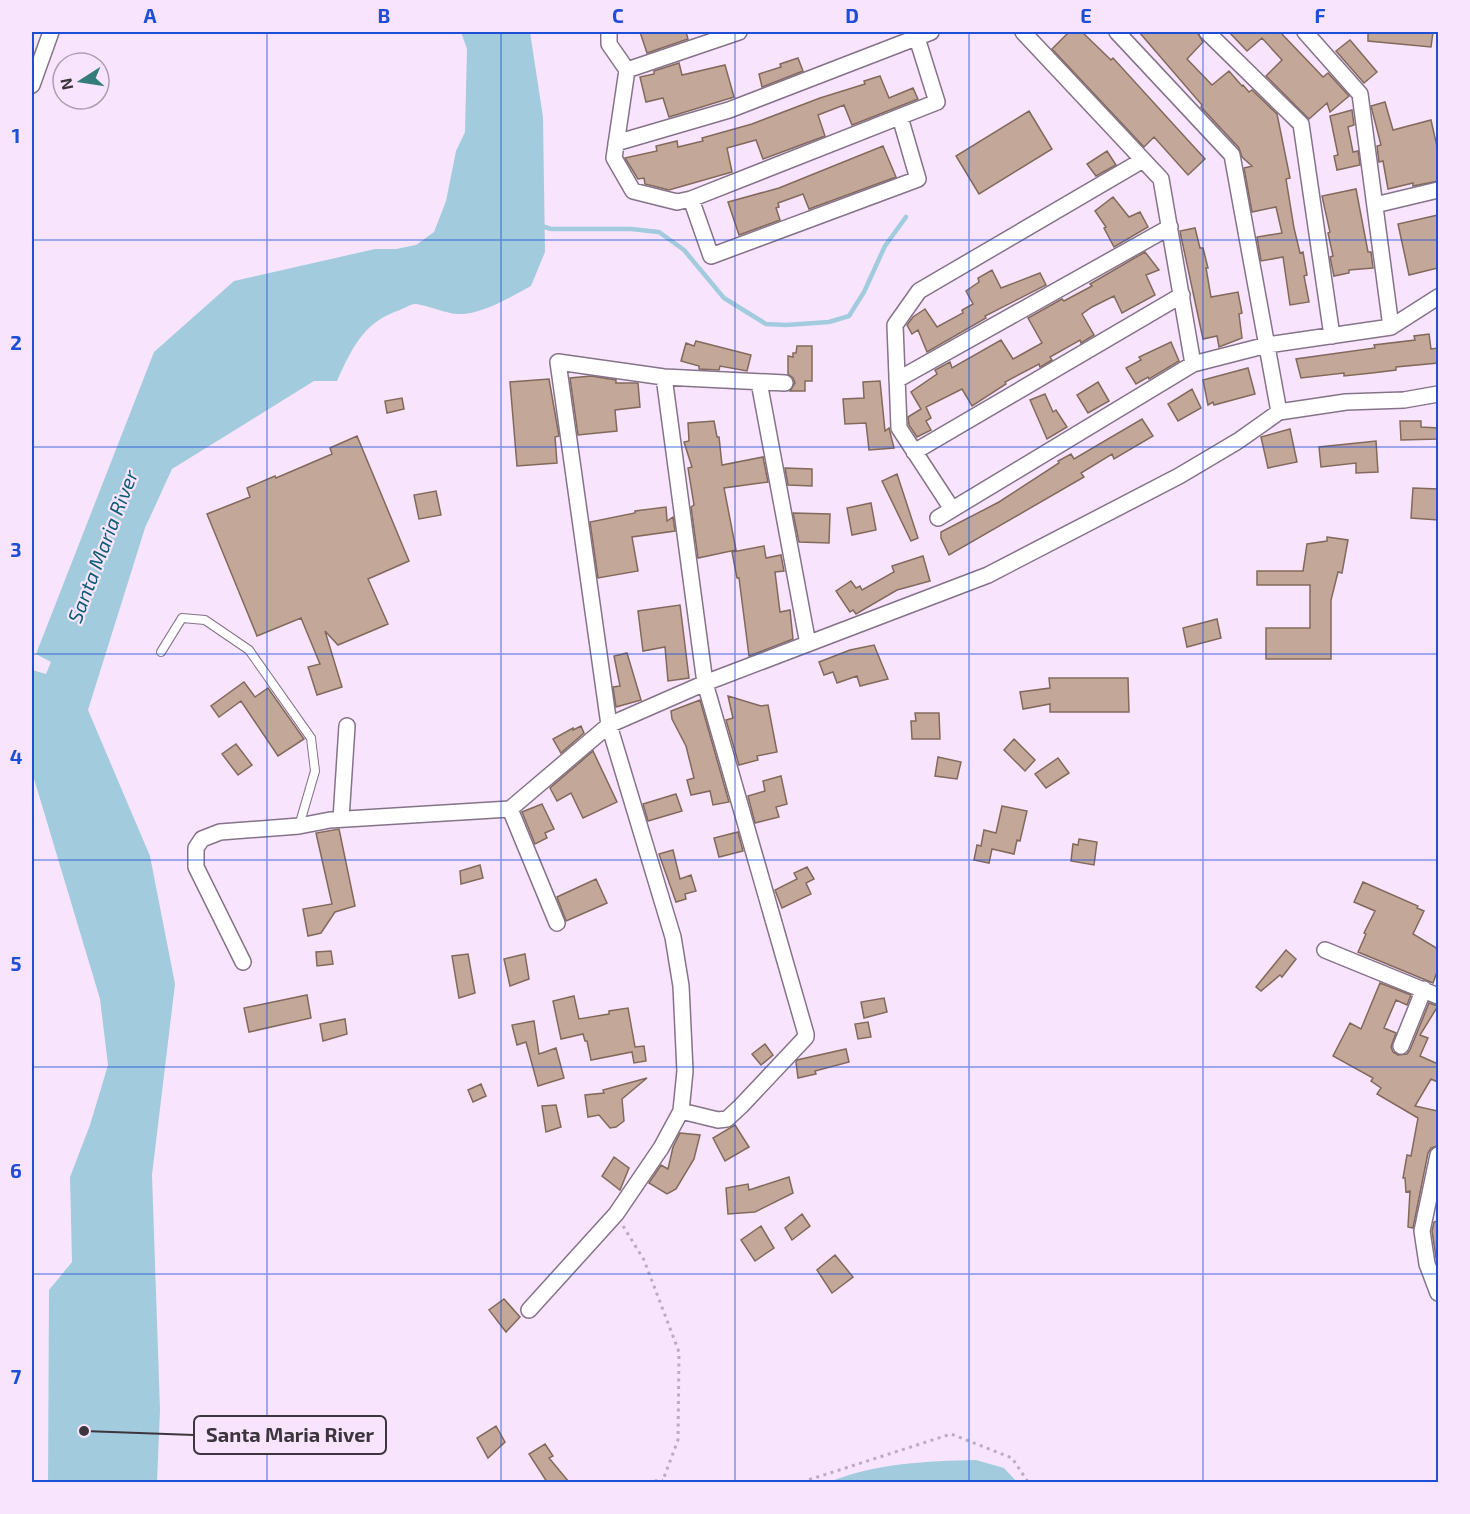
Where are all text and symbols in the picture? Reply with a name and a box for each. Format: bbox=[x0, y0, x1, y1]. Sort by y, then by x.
text: A bbox=[143, 3, 157, 27]
text: B bbox=[378, 3, 390, 27]
text: C bbox=[612, 3, 624, 27]
text: D bbox=[845, 3, 859, 27]
text: E bbox=[1080, 3, 1092, 27]
text: F bbox=[1314, 3, 1326, 27]
north arrow bbox=[51, 51, 111, 111]
text: N bbox=[55, 77, 76, 92]
text: 1 bbox=[12, 123, 20, 147]
text: 2 bbox=[10, 330, 22, 354]
water label: Santa Maria River bbox=[62, 465, 143, 626]
text: 3 bbox=[10, 537, 22, 561]
text: 4 bbox=[10, 744, 23, 768]
text: 5 bbox=[10, 951, 22, 975]
text: 6 bbox=[10, 1158, 22, 1182]
text: 7 bbox=[11, 1364, 22, 1388]
callout: Santa Maria River bbox=[194, 1416, 386, 1454]
text: Santa Maria River bbox=[206, 1422, 374, 1446]

